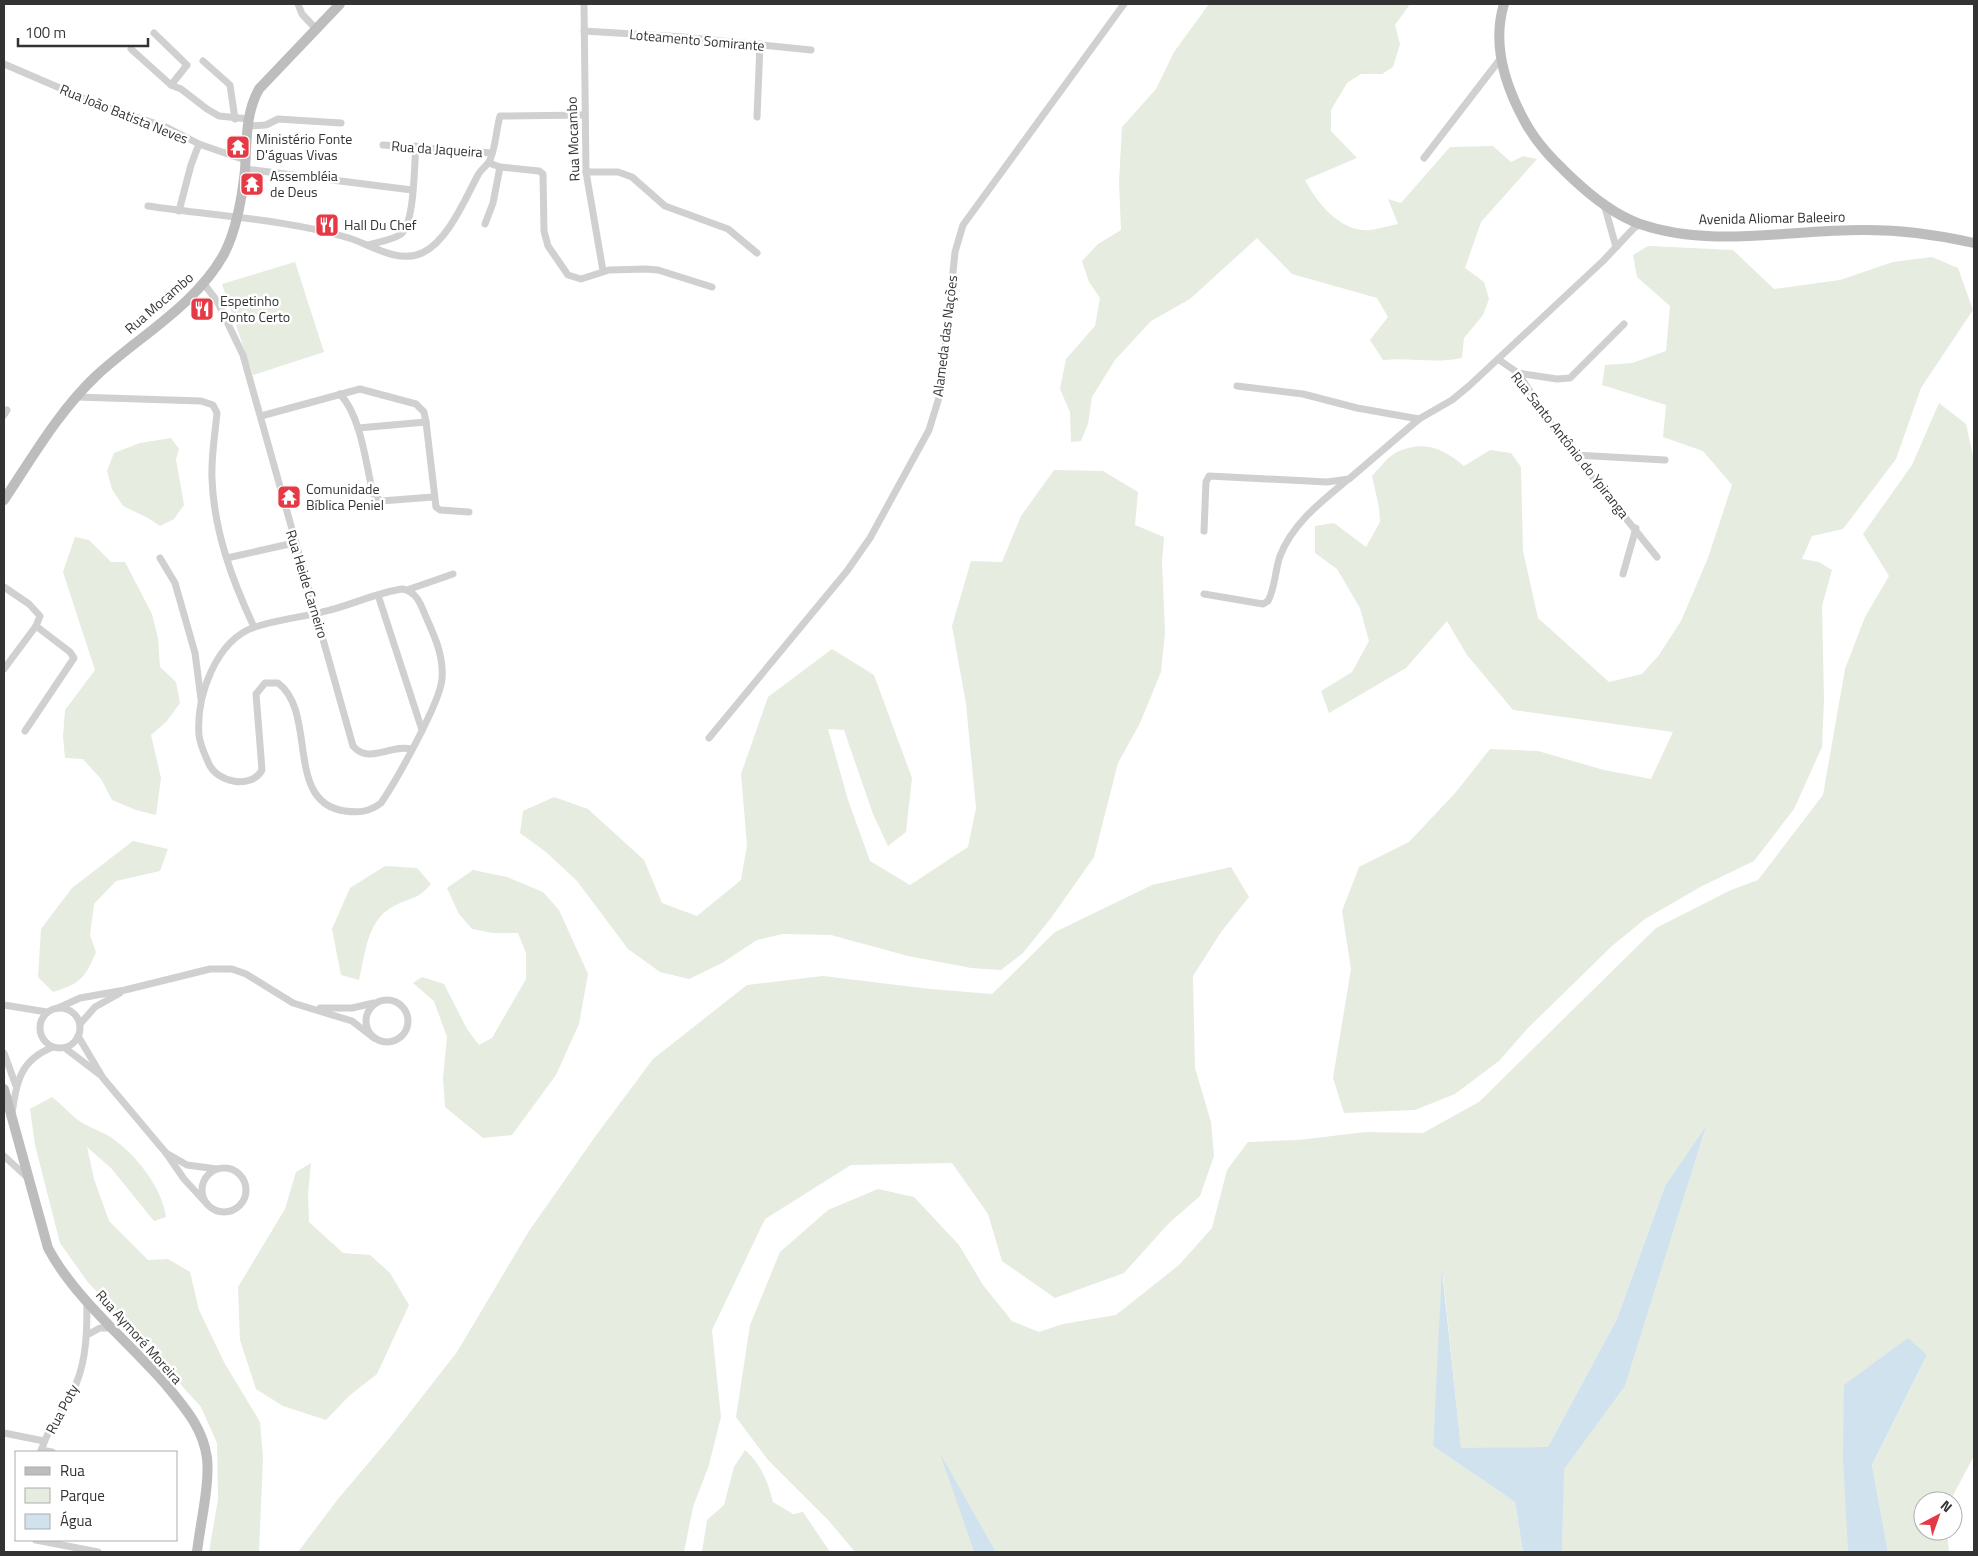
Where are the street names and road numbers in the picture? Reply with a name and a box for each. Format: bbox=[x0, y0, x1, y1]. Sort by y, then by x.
street label: Loteamento Somirante bbox=[629, 23, 766, 56]
street label: Rua João Batista Neves bbox=[57, 78, 191, 149]
street label: Rua Mocambo bbox=[561, 96, 584, 182]
street label: Rua da Jaqueira bbox=[391, 135, 483, 162]
street label: Avenida Aliomar Baleeiro bbox=[1698, 206, 1846, 229]
street label: Rua Mocambo bbox=[120, 267, 198, 338]
street label: Alameda das Nações bbox=[927, 274, 962, 398]
street label: Rua Santo Antônio do Ypiranga bbox=[1506, 367, 1634, 523]
street label: Rua Heide Carneiro bbox=[281, 527, 334, 641]
street label: Rua Aymoré Moreira bbox=[91, 1285, 188, 1389]
street label: Rua Poty bbox=[40, 1380, 83, 1437]

